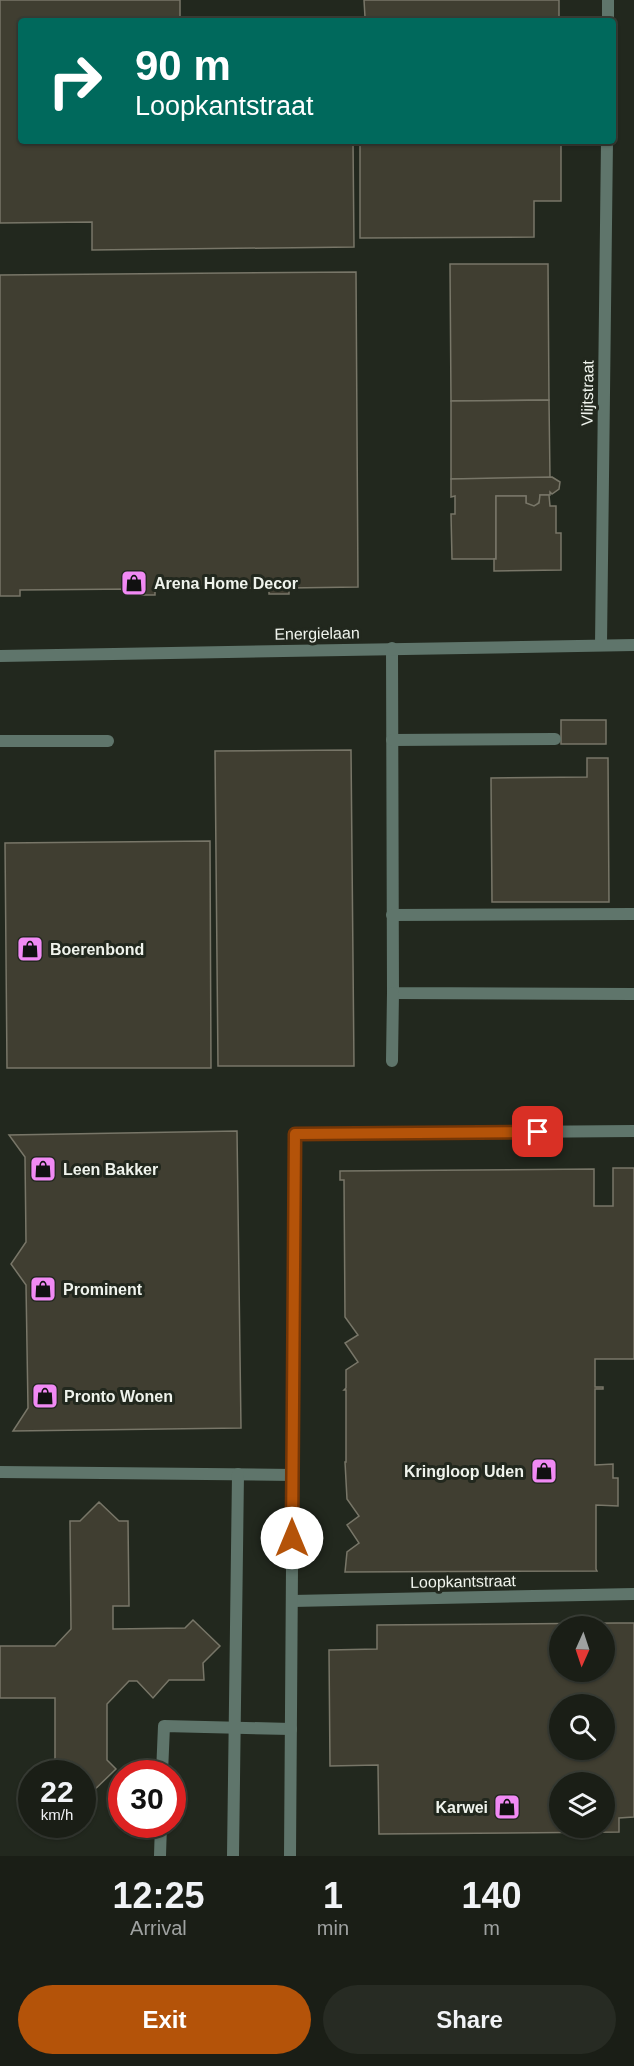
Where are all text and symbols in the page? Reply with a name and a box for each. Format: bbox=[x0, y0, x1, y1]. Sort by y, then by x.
icon: right bbox=[36, 42, 114, 120]
text: 90 m bbox=[135, 42, 231, 89]
text: Loopkantstraat bbox=[135, 91, 314, 121]
street label: Vlijtstraat bbox=[578, 359, 597, 426]
shop icon: Arena Home Decor bbox=[119, 568, 149, 598]
place label: Arena Home Decor bbox=[154, 575, 298, 592]
street label: Energielaan bbox=[274, 624, 360, 643]
shop icon: Boerenbond bbox=[15, 934, 45, 964]
place label: Boerenbond bbox=[50, 941, 144, 958]
pin bbox=[512, 1106, 563, 1157]
icon: arrive bbox=[521, 1115, 554, 1148]
shop icon: Leen Bakker bbox=[28, 1154, 58, 1184]
place label: Leen Bakker bbox=[63, 1161, 158, 1178]
shop icon: Prominent bbox=[28, 1274, 58, 1304]
place label: Prominent bbox=[63, 1281, 143, 1298]
shop icon: Pronto Wonen bbox=[30, 1381, 60, 1411]
place label: Pronto Wonen bbox=[64, 1388, 173, 1405]
shop icon: Kringloop Uden bbox=[529, 1456, 559, 1486]
place label: Kringloop Uden bbox=[404, 1463, 524, 1480]
position arrow bbox=[260, 1506, 324, 1570]
street label: Loopkantstraat bbox=[410, 1572, 517, 1591]
north arrow bbox=[549, 1616, 615, 1682]
map controls bbox=[549, 1616, 615, 1838]
button: search bbox=[549, 1694, 615, 1760]
speed limit sign: 30 bbox=[108, 1760, 186, 1838]
button: layers bbox=[549, 1772, 615, 1838]
text: 22 bbox=[40, 1775, 74, 1808]
shop icon: Karwei bbox=[492, 1792, 522, 1822]
place label: Karwei bbox=[436, 1799, 488, 1816]
text: km/h bbox=[41, 1806, 73, 1823]
text: 12:25 bbox=[112, 1875, 204, 1916]
text: 1 bbox=[323, 1875, 343, 1916]
text: 140 bbox=[461, 1875, 522, 1916]
text: Arrival bbox=[130, 1917, 187, 1939]
text: min bbox=[317, 1917, 349, 1939]
text: m bbox=[483, 1917, 500, 1939]
button: Exit bbox=[18, 1985, 311, 2054]
button: Share bbox=[323, 1985, 616, 2054]

